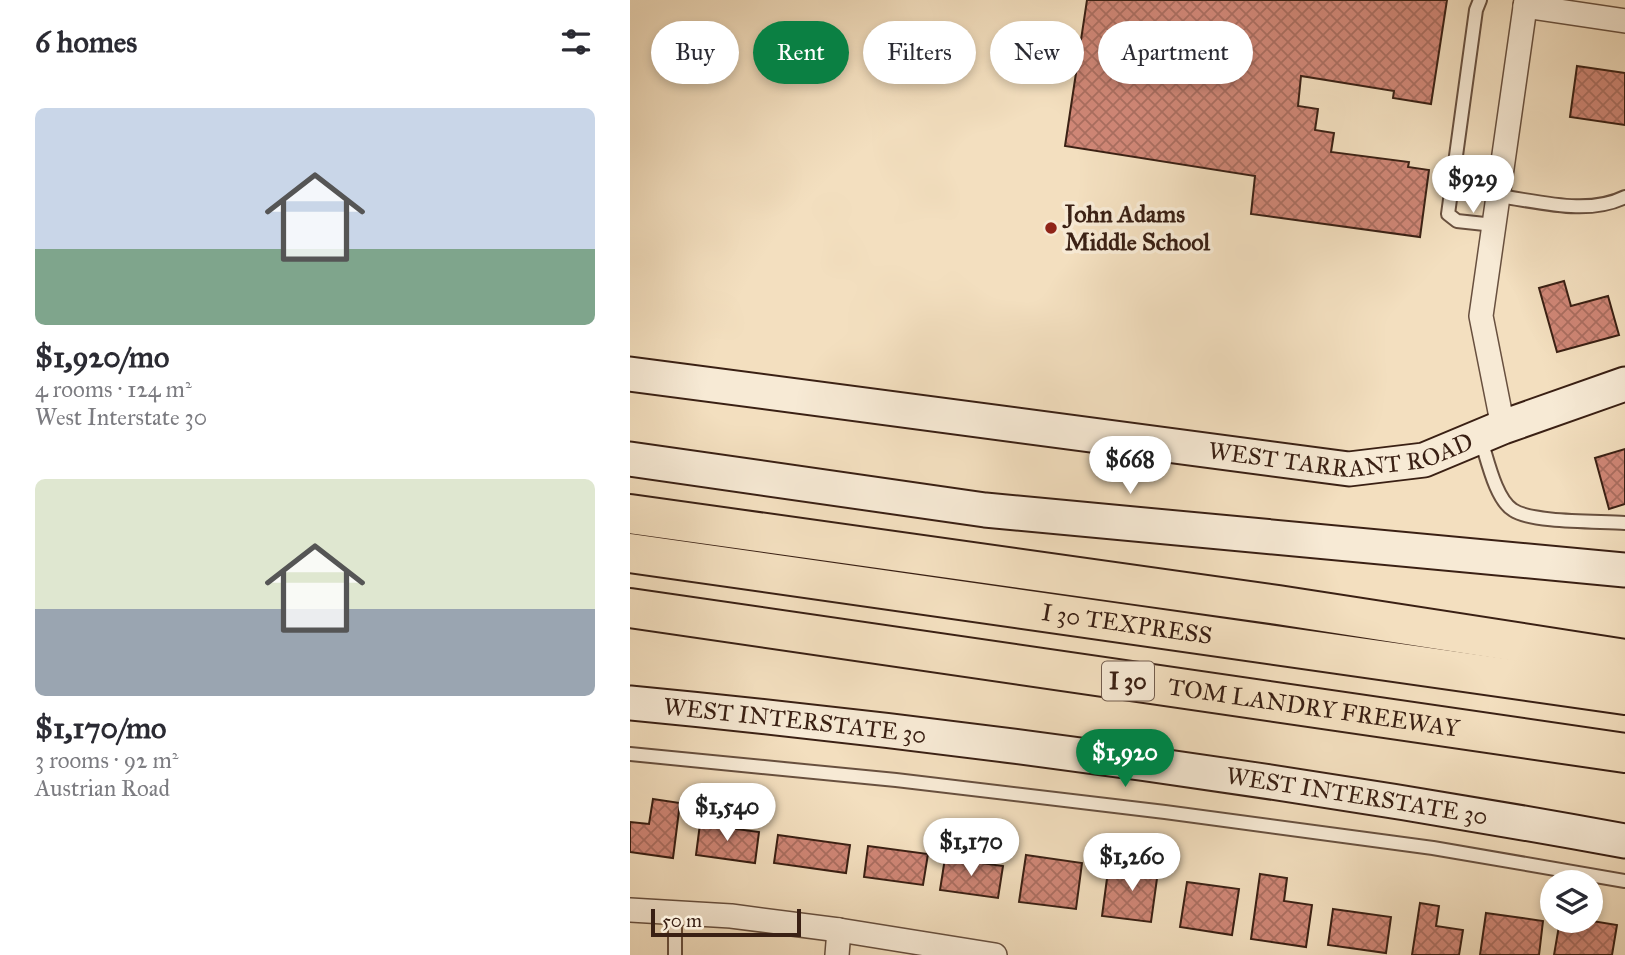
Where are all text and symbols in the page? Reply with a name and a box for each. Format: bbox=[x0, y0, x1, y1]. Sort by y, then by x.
chip: Buy bbox=[651, 21, 739, 84]
chip: Rent bbox=[753, 21, 849, 84]
chip: Filters bbox=[863, 21, 976, 84]
chip: New bbox=[990, 21, 1084, 84]
chip: Apartment bbox=[1098, 21, 1253, 84]
icon: filters bbox=[557, 23, 595, 61]
text: 6 homes bbox=[35, 24, 137, 60]
icon: home bbox=[252, 154, 378, 280]
pin: $929 bbox=[1432, 156, 1514, 215]
text: $929 bbox=[1448, 164, 1498, 192]
place label: John Adams Middle School bbox=[1062, 199, 1211, 257]
marker: John Adams Middle School bbox=[1043, 220, 1059, 236]
text: $1,920/mo bbox=[35, 339, 169, 375]
text: 4 rooms · 124 m² bbox=[35, 375, 192, 403]
text: West Interstate 30 bbox=[35, 403, 207, 431]
street label: WEST TARRANT ROAD bbox=[1206, 426, 1478, 484]
pin: $668 bbox=[1089, 436, 1171, 496]
text: $668 bbox=[1105, 445, 1155, 473]
icon: home bbox=[252, 525, 378, 651]
street label: I 30 TEXPRESS bbox=[1040, 597, 1214, 651]
road number: I 30 bbox=[1102, 662, 1154, 701]
street label: TOM LANDRY FREEWAY bbox=[1166, 672, 1462, 744]
street label: WEST INTERSTATE 30 bbox=[662, 691, 928, 750]
text: $1,170/mo bbox=[35, 710, 166, 746]
pin: $1,920 bbox=[1068, 730, 1182, 789]
text: $1,920 bbox=[1092, 738, 1158, 766]
text: 3 rooms · 92 m² bbox=[35, 746, 178, 774]
street label: WEST INTERSTATE 30 bbox=[1224, 761, 1490, 832]
text: Austrian Road bbox=[35, 774, 170, 802]
pin: $1,540 bbox=[670, 784, 784, 843]
text: $1,540 bbox=[695, 792, 759, 820]
pin: $1,170 bbox=[914, 818, 1028, 878]
text: $1,170 bbox=[939, 827, 1003, 855]
pin: $1,260 bbox=[1075, 834, 1189, 893]
text: $1,260 bbox=[1099, 842, 1165, 870]
map controls bbox=[1540, 870, 1603, 933]
button: layers bbox=[1540, 870, 1603, 933]
scale bar bbox=[651, 906, 802, 938]
text: 50 m bbox=[662, 909, 702, 932]

